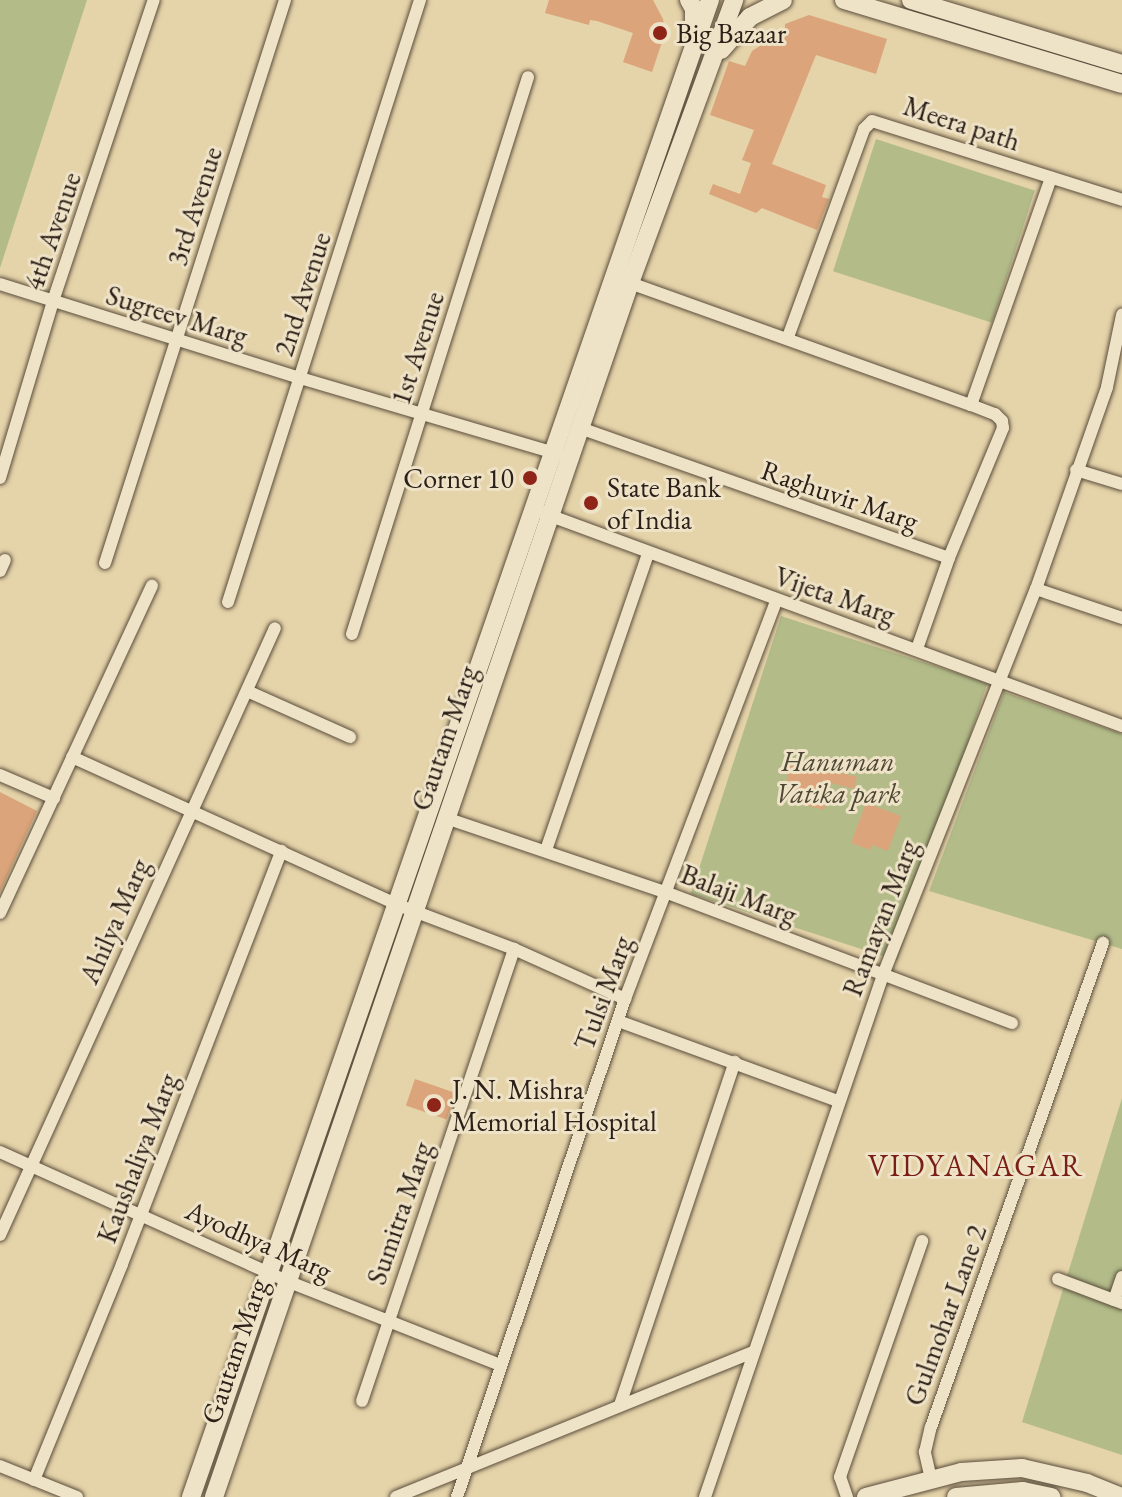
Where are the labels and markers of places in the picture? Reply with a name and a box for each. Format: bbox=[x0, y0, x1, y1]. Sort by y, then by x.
place label: Big Bazaar bbox=[676, 16, 786, 50]
marker: Big Bazaar bbox=[651, 24, 669, 42]
place label: Corner 10 bbox=[403, 461, 514, 495]
marker: Corner 10 bbox=[521, 469, 539, 487]
place label: State Bank of India bbox=[607, 470, 721, 536]
marker: State Bank of India bbox=[582, 494, 600, 512]
place label: J. N. Mishra Memorial Hospital bbox=[452, 1072, 657, 1138]
marker: J. N. Mishra Memorial Hospital bbox=[423, 1094, 445, 1116]

